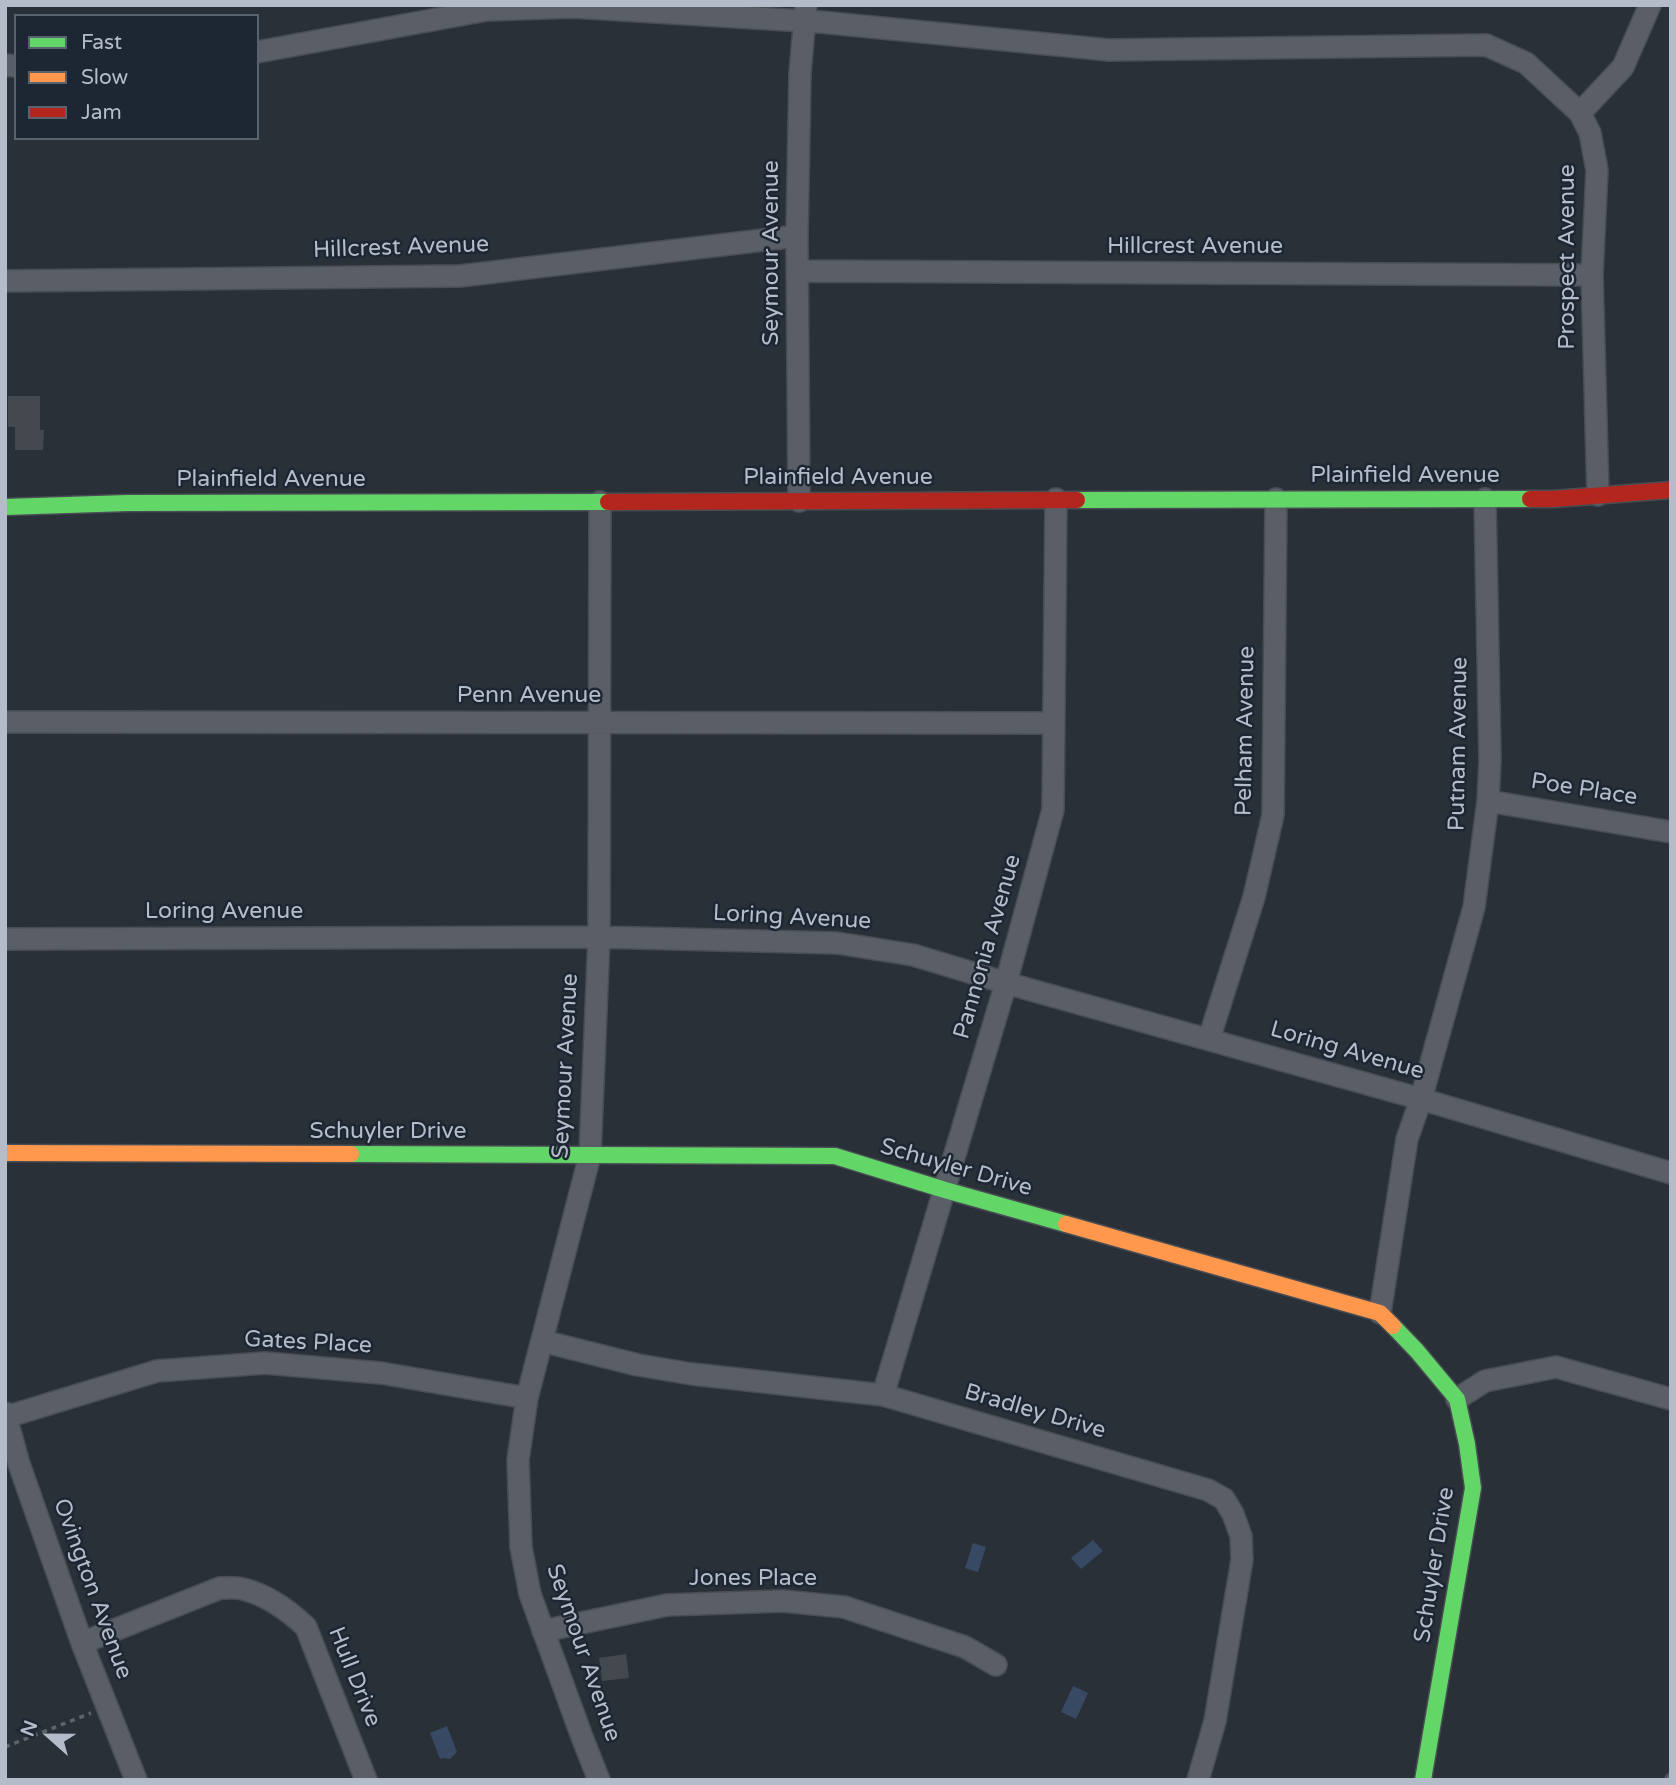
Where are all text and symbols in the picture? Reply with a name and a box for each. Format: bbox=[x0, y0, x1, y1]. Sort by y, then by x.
legend bbox=[14, 14, 259, 140]
text: Fast bbox=[81, 30, 122, 55]
text: Slow bbox=[81, 65, 128, 90]
text: Jam bbox=[81, 100, 122, 125]
street label: Seymour Avenue bbox=[758, 160, 786, 346]
street label: Prospect Avenue bbox=[1554, 164, 1582, 350]
street label: Hillcrest Avenue bbox=[313, 231, 489, 265]
street label: Hillcrest Avenue bbox=[1107, 233, 1283, 261]
street label: Plainfield Avenue bbox=[1310, 462, 1500, 490]
street label: Plainfield Avenue bbox=[743, 464, 933, 492]
street label: Plainfield Avenue bbox=[176, 466, 366, 494]
street label: Pelham Avenue bbox=[1231, 646, 1261, 816]
street label: Putnam Avenue bbox=[1444, 657, 1474, 831]
street label: Penn Avenue bbox=[457, 682, 601, 710]
street label: Poe Place bbox=[1529, 768, 1639, 812]
street label: Pannonia Avenue bbox=[948, 852, 1028, 1042]
street label: Loring Avenue bbox=[145, 898, 303, 926]
street label: Loring Avenue bbox=[712, 900, 872, 936]
street label: Seymour Avenue bbox=[547, 973, 585, 1159]
street label: Loring Avenue bbox=[1267, 1016, 1427, 1086]
street label: Schuyler Drive bbox=[310, 1118, 466, 1146]
street label: Schuyler Drive bbox=[877, 1133, 1035, 1203]
street label: Gates Place bbox=[243, 1326, 373, 1360]
street label: Bradley Drive bbox=[961, 1379, 1109, 1445]
street label: Schuyler Drive bbox=[1409, 1485, 1461, 1645]
street label: Ovington Avenue bbox=[47, 1495, 137, 1683]
street label: Seymour Avenue bbox=[540, 1561, 626, 1745]
street label: Jones Place bbox=[689, 1565, 817, 1593]
street label: Hull Drive bbox=[322, 1623, 386, 1731]
north arrow bbox=[14, 1701, 84, 1771]
text: N bbox=[16, 1717, 42, 1740]

